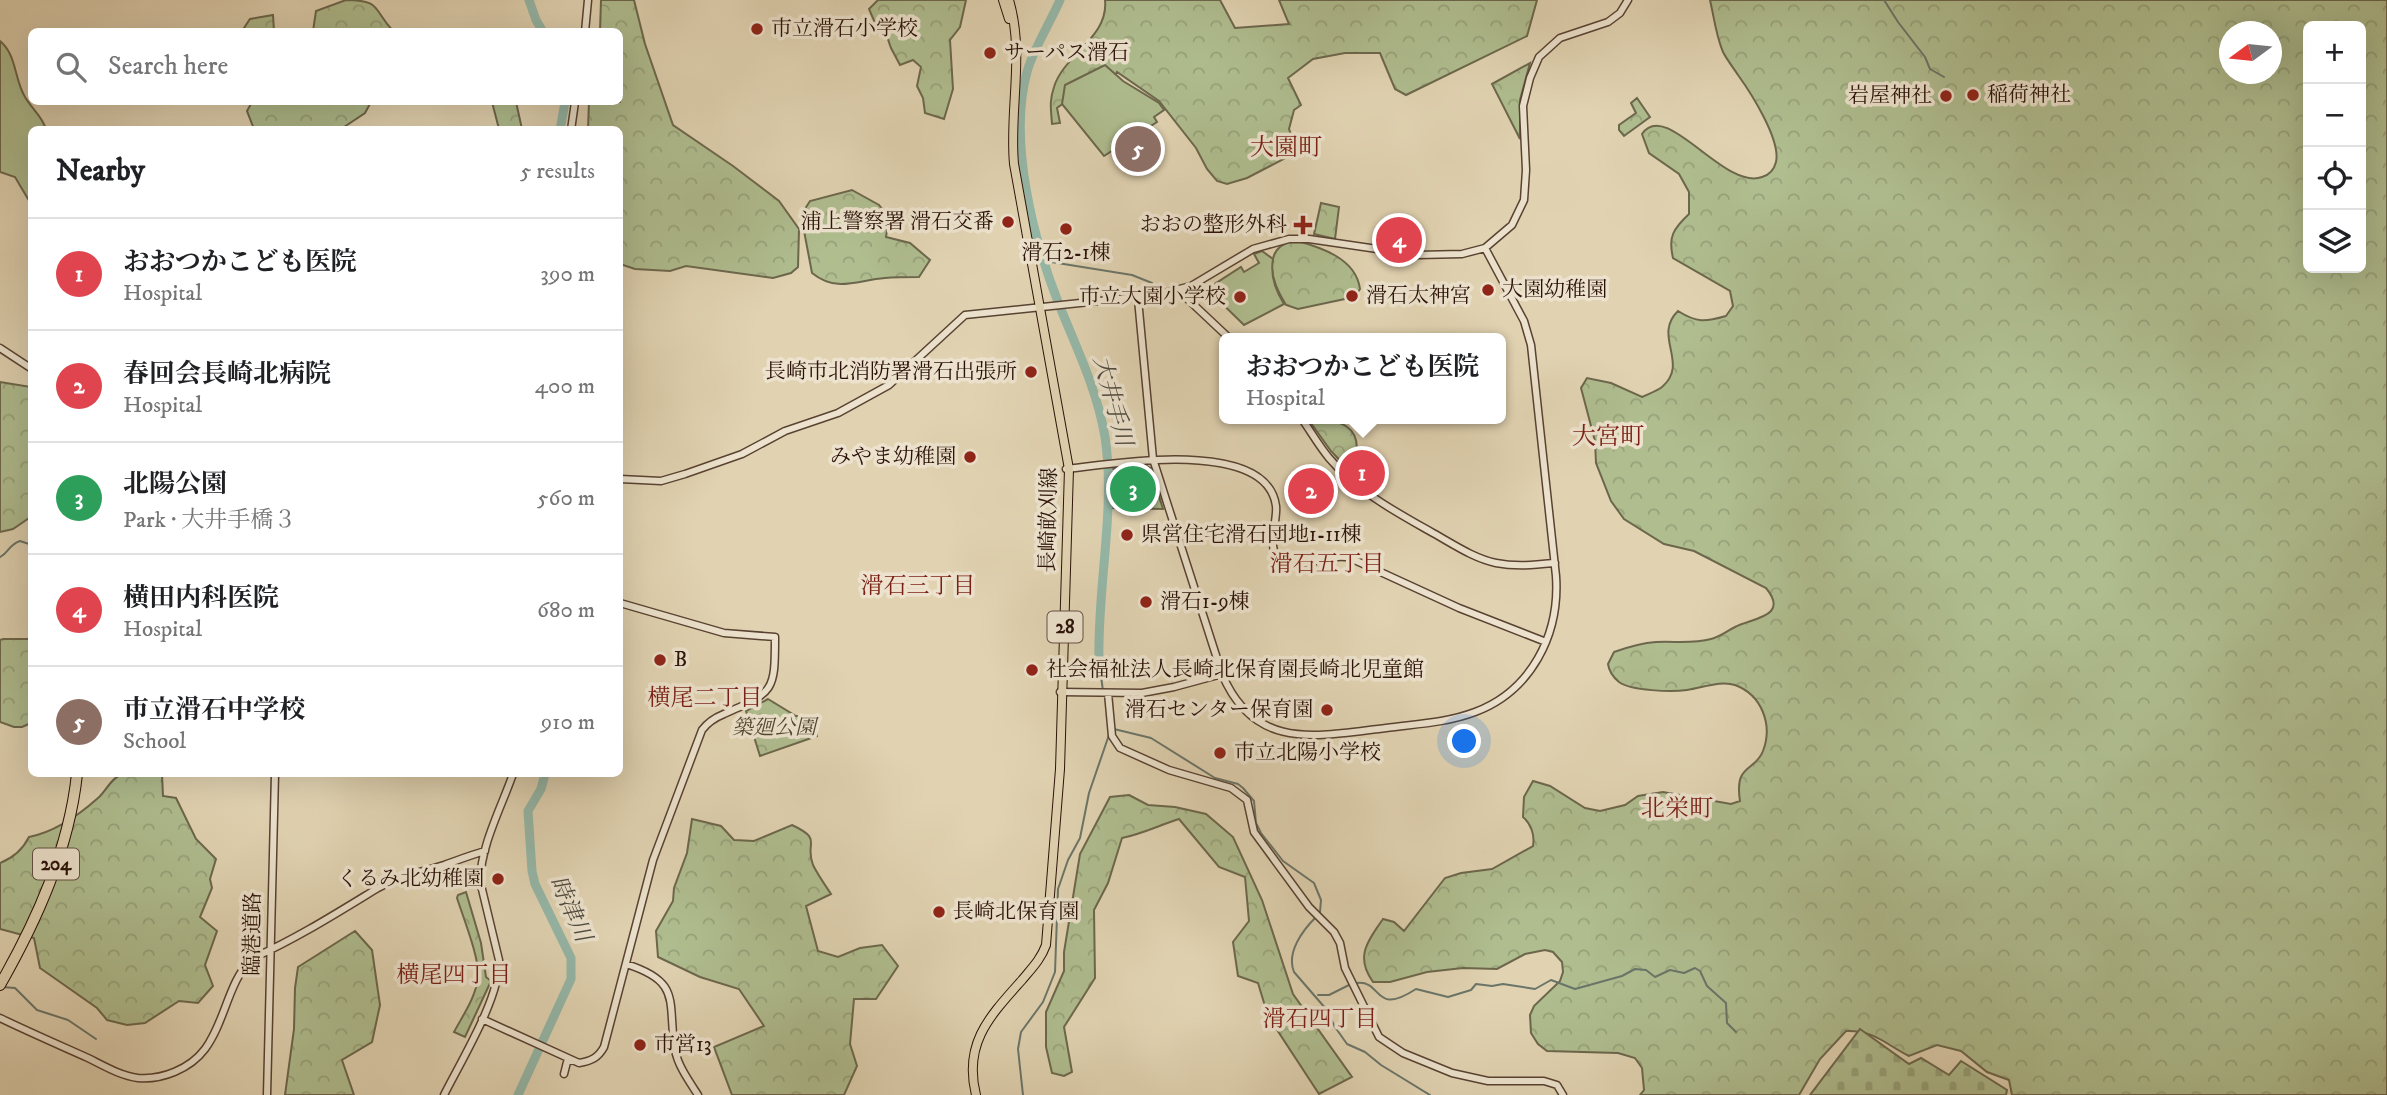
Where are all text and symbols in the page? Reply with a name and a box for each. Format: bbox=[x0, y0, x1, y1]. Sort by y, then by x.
place label: 市立滑石小学校 bbox=[771, 16, 918, 42]
marker: 市立滑石小学校 bbox=[749, 21, 765, 37]
north arrow bbox=[2219, 21, 2282, 84]
map controls bbox=[2303, 21, 2366, 273]
button: + bbox=[2303, 21, 2366, 84]
search box bbox=[28, 28, 623, 105]
place label: サーパス滑石 bbox=[1004, 40, 1129, 66]
marker: サーパス滑石 bbox=[982, 45, 998, 61]
icon: search bbox=[52, 48, 90, 86]
text: Search here bbox=[108, 50, 228, 83]
place label: 稲荷神社 bbox=[1987, 82, 2071, 108]
place label: 岩屋神社 bbox=[1848, 83, 1932, 109]
button: − bbox=[2303, 84, 2366, 147]
marker: 稲荷神社 bbox=[1965, 87, 1981, 103]
marker: 岩屋神社 bbox=[1938, 88, 1954, 104]
pin: 5 bbox=[1115, 123, 1161, 175]
district label: 大園町 bbox=[1250, 133, 1322, 163]
button: locate bbox=[2303, 147, 2366, 210]
text: Nearby bbox=[56, 153, 145, 190]
text: 5 results bbox=[520, 157, 595, 186]
place label: 浦上警察署 滑石交番 bbox=[800, 209, 994, 235]
button: layers bbox=[2303, 210, 2366, 273]
place label: おおの整形外科 bbox=[1140, 212, 1287, 238]
marker: 浦上警察署 滑石交番 bbox=[1000, 214, 1016, 230]
pin: 4 bbox=[1376, 214, 1422, 266]
marker: おおの整形外科 bbox=[1293, 215, 1313, 235]
marker: 滑石2-1棟 bbox=[1058, 221, 1074, 237]
place label: 滑石2-1棟 bbox=[1021, 240, 1111, 266]
text: おおつかこども医院 bbox=[123, 246, 357, 279]
text: 1 bbox=[75, 260, 83, 289]
text: 390 m bbox=[540, 260, 595, 289]
place label: 大園幼稚園 bbox=[1502, 277, 1607, 303]
text: Hospital bbox=[123, 279, 202, 308]
marker: 大園幼稚園 bbox=[1480, 282, 1496, 298]
place label: 滑石太神宮 bbox=[1366, 283, 1471, 309]
place label: 市立大園小学校 bbox=[1079, 284, 1226, 310]
marker: 滑石太神宮 bbox=[1344, 288, 1360, 304]
marker: 市立大園小学校 bbox=[1232, 289, 1248, 305]
popup bbox=[1219, 333, 1506, 424]
text: おおつかこども医院 bbox=[1246, 351, 1479, 384]
water label: 大井手川 bbox=[1086, 353, 1139, 452]
text: 春回会長崎北病院 bbox=[123, 358, 331, 391]
place label: 長崎市北消防署滑石出張所 bbox=[765, 359, 1017, 385]
marker: 長崎市北消防署滑石出張所 bbox=[1023, 364, 1039, 380]
text: 2 bbox=[73, 372, 85, 401]
text: 400 m bbox=[535, 372, 595, 401]
text: Hospital bbox=[1246, 384, 1325, 413]
text: Hospital bbox=[123, 391, 202, 420]
district label: 大宮町 bbox=[1572, 422, 1644, 452]
place label: みやま幼稚園 bbox=[830, 444, 956, 470]
pin: 1 bbox=[1339, 447, 1385, 499]
marker: みやま幼稚園 bbox=[962, 449, 978, 465]
pin: 3 bbox=[1110, 463, 1156, 515]
pin: 2 bbox=[1288, 465, 1334, 517]
street label: 長崎畝刈線 bbox=[1035, 467, 1063, 573]
text: 北陽公園 bbox=[123, 468, 227, 501]
text: 3 bbox=[75, 484, 83, 513]
text: 560 m bbox=[537, 484, 595, 513]
text: Park · 大井手橋３ bbox=[123, 506, 296, 535]
place label: 県営住宅滑石団地1-11棟 bbox=[1141, 522, 1362, 548]
marker: 県営住宅滑石団地1-11棟 bbox=[1119, 527, 1135, 543]
district label: 滑石五丁目 bbox=[1270, 550, 1385, 579]
district label: 滑石三丁目 bbox=[861, 572, 976, 601]
text: 横田内科医院 bbox=[123, 582, 279, 615]
place label: 滑石1-9棟 bbox=[1160, 589, 1250, 615]
marker: 滑石1-9棟 bbox=[1138, 594, 1154, 610]
text: 4 bbox=[72, 596, 86, 625]
text: 680 m bbox=[537, 596, 595, 625]
road number: 28 bbox=[1048, 612, 1082, 642]
text: Hospital bbox=[123, 615, 202, 644]
place label: B bbox=[674, 647, 687, 673]
marker: B bbox=[652, 652, 668, 668]
place label: 社会福祉法人長崎北保育園長崎北児童館 bbox=[1046, 657, 1424, 683]
marker: 社会福祉法人長崎北保育園長崎北児童館 bbox=[1024, 662, 1040, 678]
district label: 横尾二丁目 bbox=[648, 684, 763, 713]
text: 市立滑石中学校 bbox=[123, 694, 305, 727]
place label: 滑石センター保育園 bbox=[1125, 697, 1313, 723]
marker: 滑石センター保育園 bbox=[1319, 702, 1335, 718]
text: 5 bbox=[73, 708, 85, 737]
text: 910 m bbox=[541, 708, 595, 737]
park label: 築廻公園 bbox=[732, 715, 819, 741]
your location bbox=[1447, 724, 1481, 758]
text: School bbox=[123, 727, 186, 756]
place label: 市立北陽小学校 bbox=[1234, 740, 1381, 766]
marker: 市立北陽小学校 bbox=[1212, 745, 1228, 761]
district label: 北栄町 bbox=[1641, 794, 1713, 824]
road number: 204 bbox=[33, 848, 79, 880]
place label: くるみ北幼稚園 bbox=[337, 866, 484, 892]
marker: くるみ北幼稚園 bbox=[490, 871, 506, 887]
water label: 時津川 bbox=[543, 872, 598, 949]
street label: 臨港道路 bbox=[239, 892, 267, 976]
place label: 長崎北保育園 bbox=[953, 899, 1079, 925]
marker: 長崎北保育園 bbox=[931, 904, 947, 920]
district label: 横尾四丁目 bbox=[397, 961, 512, 990]
district label: 滑石四丁目 bbox=[1263, 1005, 1378, 1034]
place label: 市営13 bbox=[654, 1032, 712, 1058]
marker: 市営13 bbox=[632, 1037, 648, 1053]

